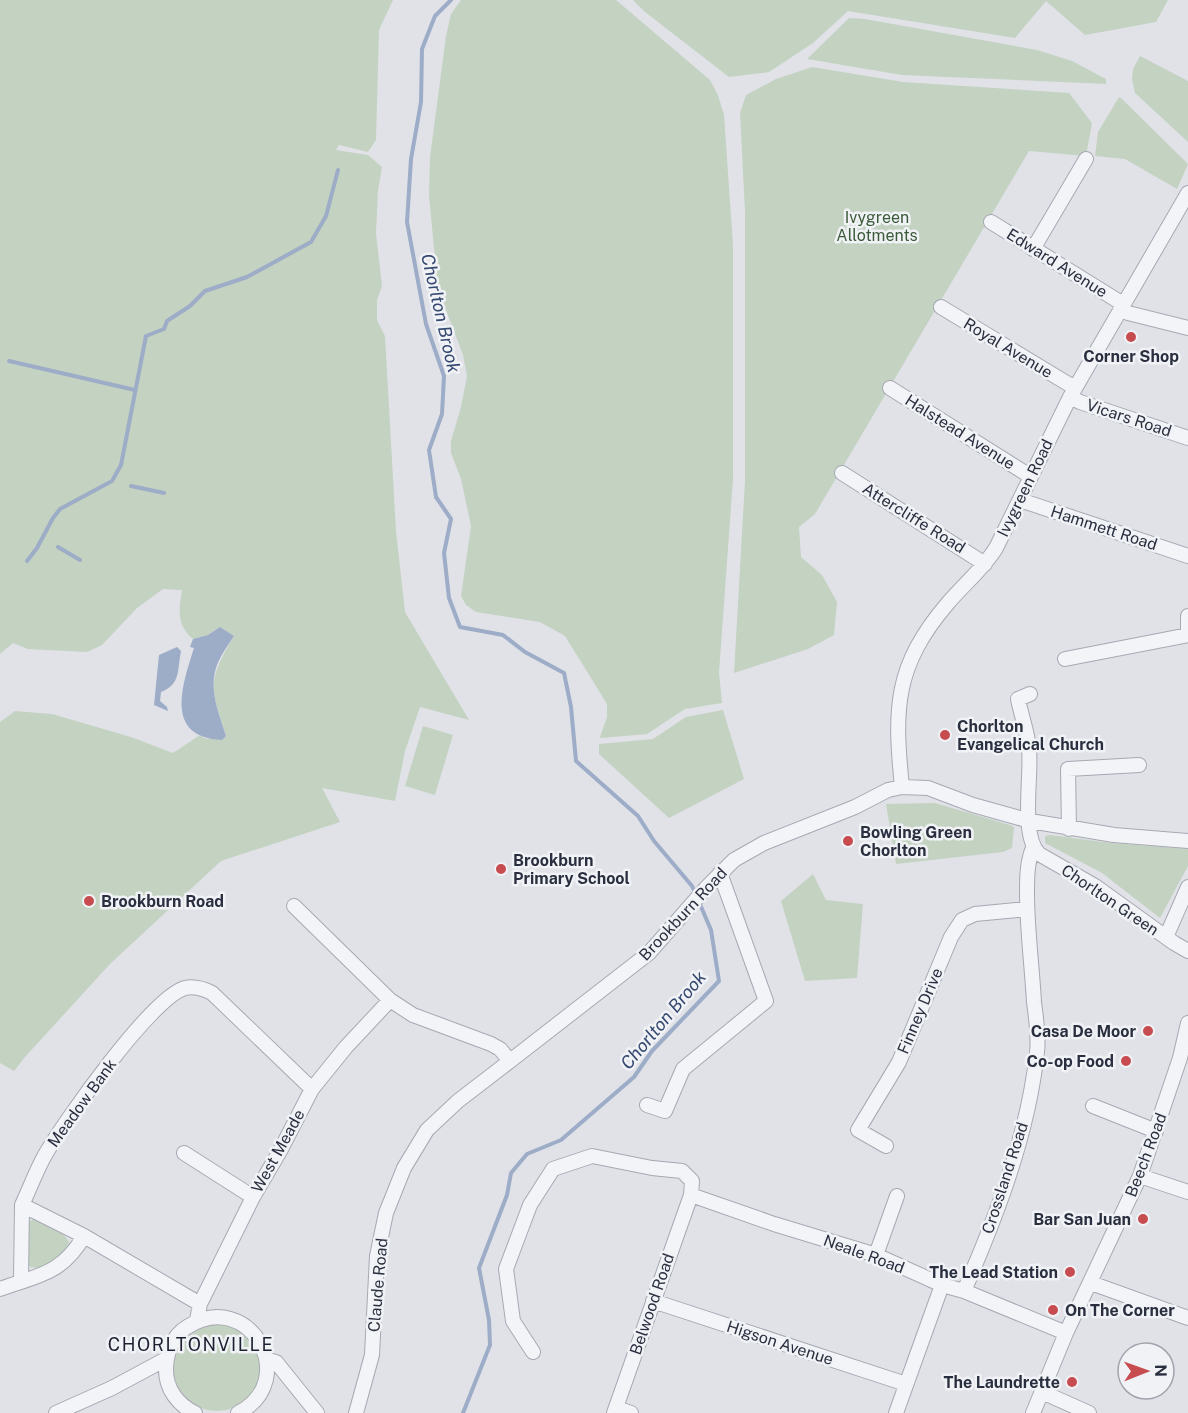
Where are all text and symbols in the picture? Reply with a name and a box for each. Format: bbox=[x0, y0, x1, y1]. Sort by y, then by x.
park label: Ivygreen Allotments bbox=[836, 208, 918, 245]
street label: Edward Avenue bbox=[1003, 224, 1111, 302]
water label: Chorlton Brook bbox=[417, 251, 465, 375]
street label: Royal Avenue bbox=[960, 314, 1056, 382]
marker: Corner Shop bbox=[1124, 330, 1138, 344]
place label: Corner Shop bbox=[1083, 347, 1179, 366]
street label: Halstead Avenue bbox=[902, 391, 1018, 473]
street label: Vicars Road bbox=[1084, 395, 1174, 441]
street label: Ivygreen Road bbox=[993, 436, 1057, 540]
street label: Attercliffe Road bbox=[859, 479, 969, 557]
street label: Hammett Road bbox=[1048, 502, 1160, 554]
place label: Chorlton Evangelical Church bbox=[957, 717, 1104, 754]
marker: Chorlton Evangelical Church bbox=[938, 728, 952, 742]
place label: Bowling Green Chorlton bbox=[860, 823, 972, 860]
marker: Bowling Green Chorlton bbox=[841, 834, 855, 848]
place label: Brookburn Primary School bbox=[513, 851, 630, 888]
street label: Chorlton Green bbox=[1058, 860, 1162, 940]
marker: Brookburn Primary School bbox=[494, 862, 508, 876]
street label: Brookburn Road bbox=[635, 864, 731, 964]
place label: Brookburn Road bbox=[101, 892, 224, 911]
marker: Brookburn Road bbox=[82, 894, 96, 908]
street label: Finney Drive bbox=[893, 965, 947, 1057]
water label: Chorlton Brook bbox=[616, 966, 710, 1073]
place label: Casa De Moor bbox=[1031, 1022, 1136, 1041]
marker: Casa De Moor bbox=[1141, 1024, 1155, 1038]
place label: Co-op Food bbox=[1026, 1052, 1114, 1071]
marker: Co-op Food bbox=[1119, 1054, 1133, 1068]
street label: Meadow Bank bbox=[44, 1055, 120, 1151]
street label: West Meade bbox=[247, 1106, 309, 1196]
street label: Beech Road bbox=[1121, 1110, 1171, 1200]
street label: Crossland Road bbox=[978, 1120, 1032, 1236]
place label: Bar San Juan bbox=[1033, 1210, 1131, 1229]
marker: Bar San Juan bbox=[1136, 1212, 1150, 1226]
street label: Neale Road bbox=[821, 1231, 907, 1277]
street label: Claude Road bbox=[364, 1237, 392, 1333]
street label: Belwood Road bbox=[626, 1251, 678, 1357]
place label: The Lead Station bbox=[929, 1263, 1058, 1282]
marker: The Lead Station bbox=[1063, 1265, 1077, 1279]
place label: On The Corner bbox=[1065, 1301, 1175, 1320]
marker: On The Corner bbox=[1046, 1303, 1060, 1317]
street label: Higson Avenue bbox=[724, 1317, 836, 1369]
district label: CHORLTONVILLE bbox=[108, 1334, 274, 1355]
north arrow bbox=[1116, 1341, 1176, 1401]
text: N bbox=[1151, 1364, 1170, 1377]
place label: The Laundrette bbox=[944, 1373, 1060, 1392]
marker: The Laundrette bbox=[1065, 1375, 1079, 1389]

